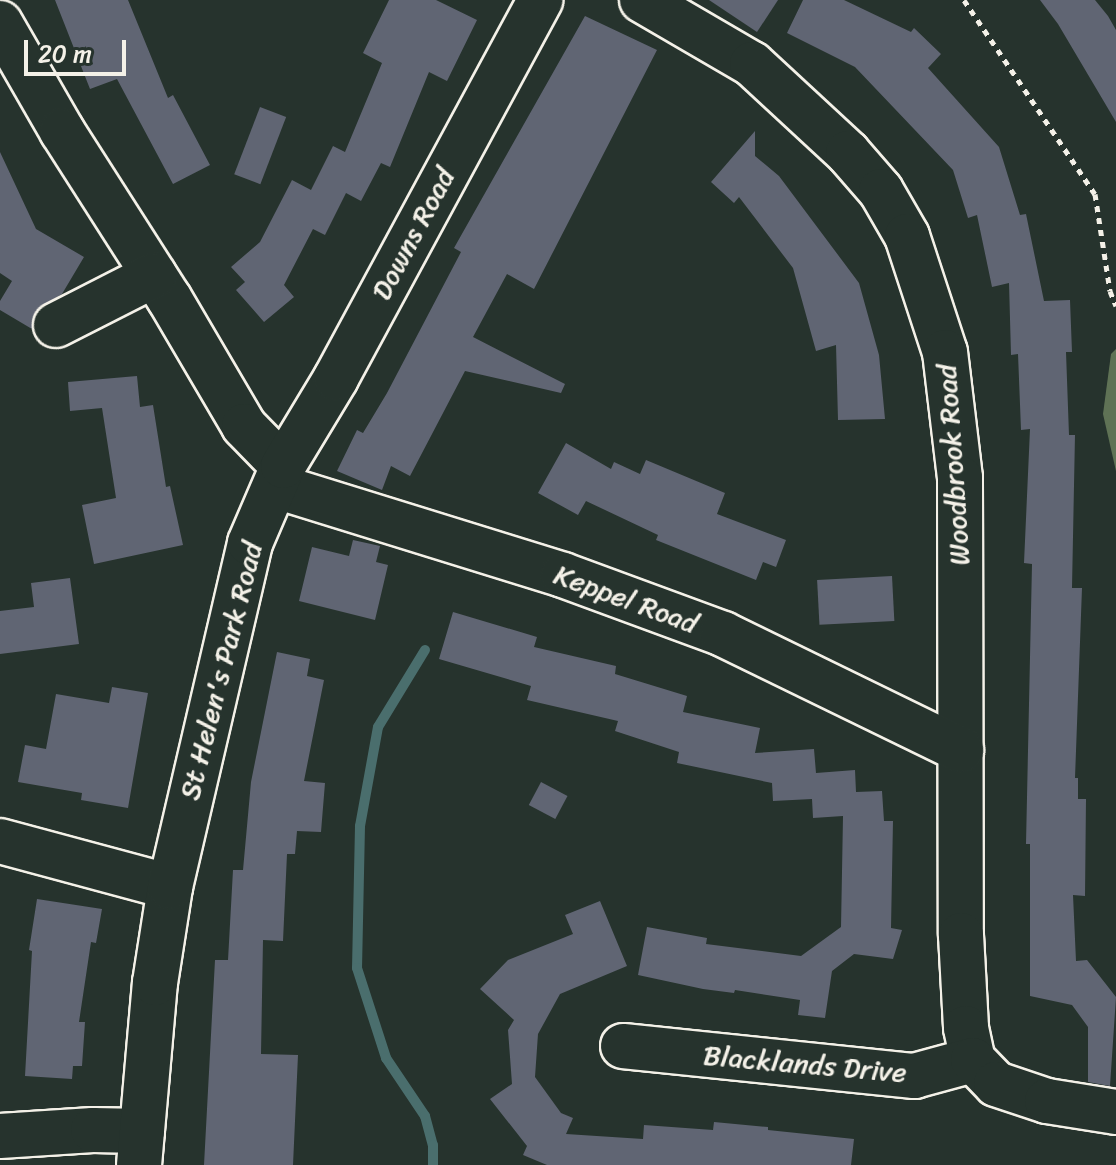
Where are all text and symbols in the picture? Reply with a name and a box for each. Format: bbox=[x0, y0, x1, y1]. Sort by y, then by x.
scale bar bbox=[28, 24, 130, 74]
text: 20 m bbox=[38, 33, 92, 75]
street label: Downs Road bbox=[364, 162, 462, 306]
street label: Woodbrook Road bbox=[929, 363, 977, 567]
street label: St Helen's Park Road bbox=[173, 539, 269, 803]
street label: Keppel Road bbox=[549, 557, 703, 641]
street label: Blacklands Drive bbox=[702, 1038, 908, 1090]

